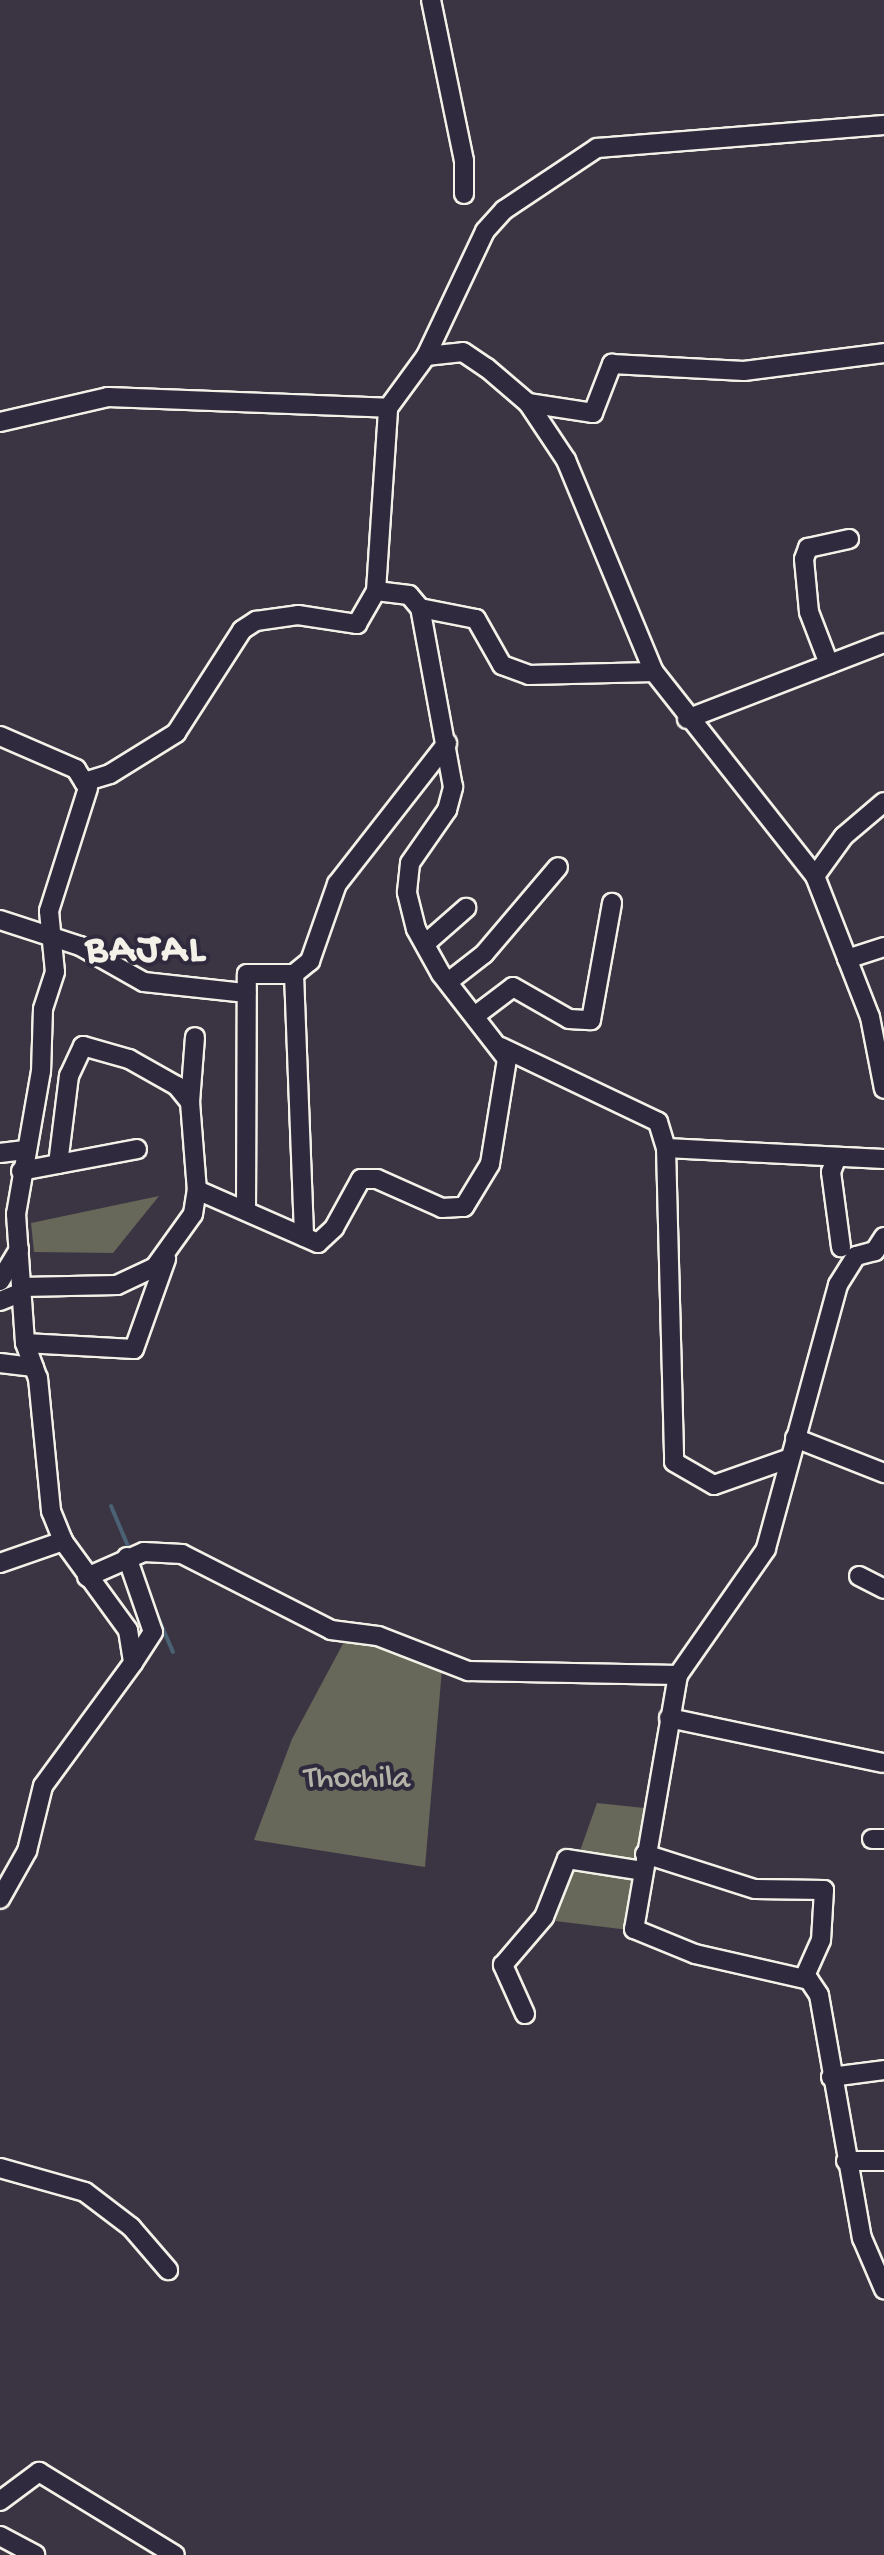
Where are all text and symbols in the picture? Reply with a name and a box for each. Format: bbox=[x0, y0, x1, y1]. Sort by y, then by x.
district label: BAJAL bbox=[85, 927, 207, 977]
park label: Thochila bbox=[304, 1761, 410, 1799]

